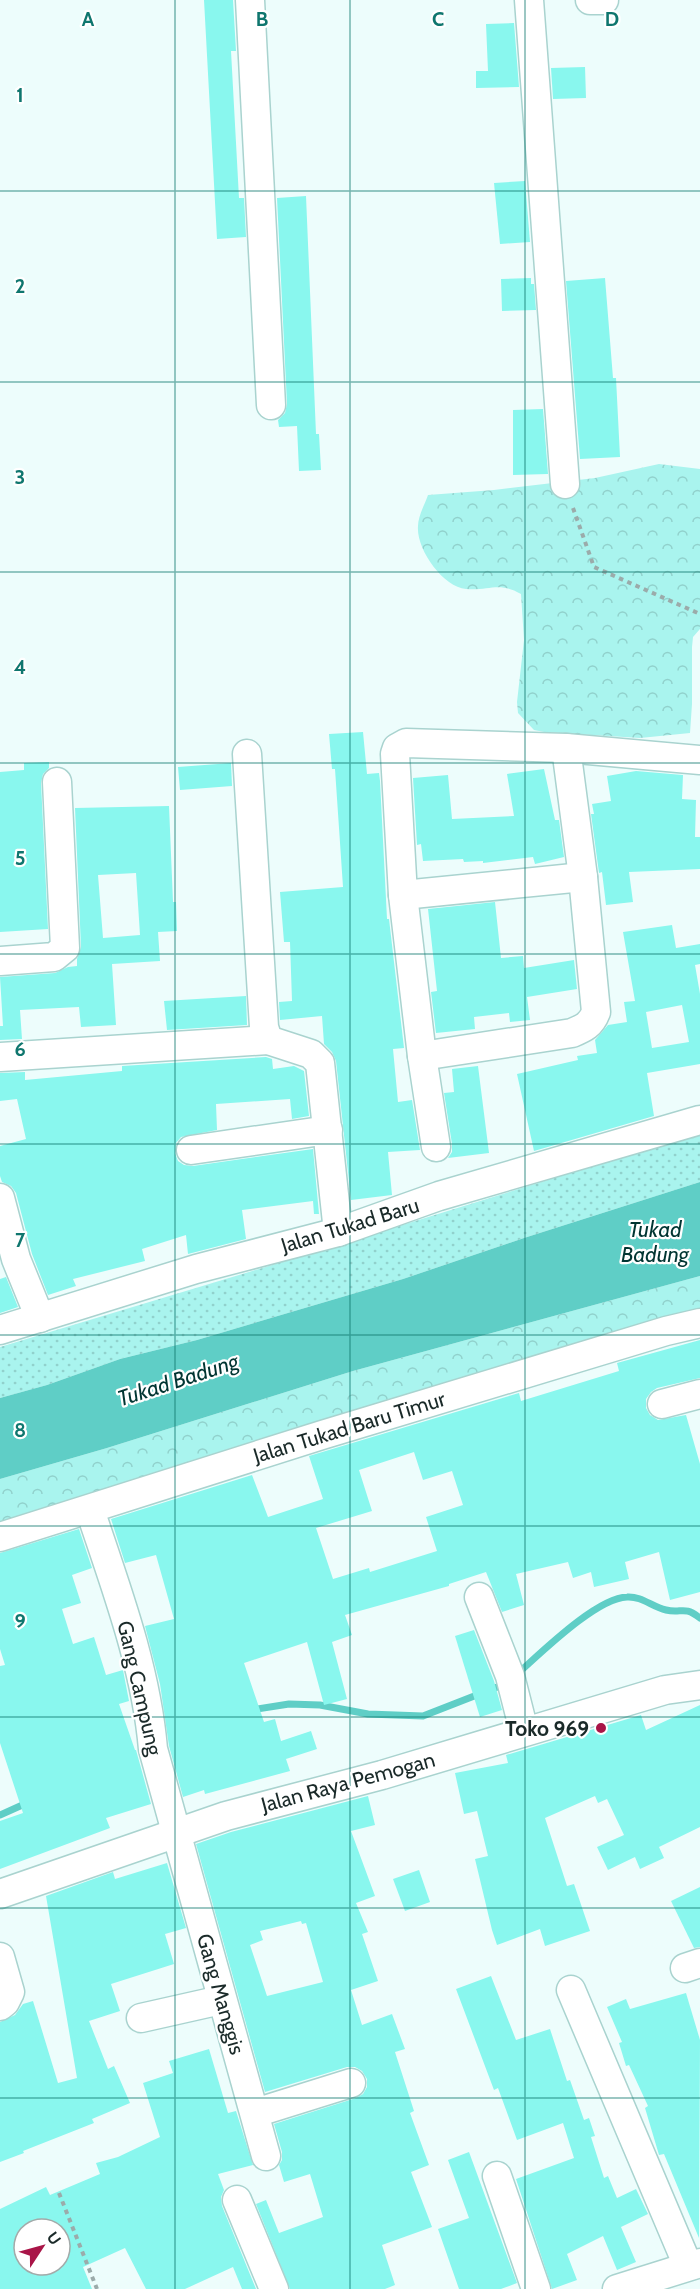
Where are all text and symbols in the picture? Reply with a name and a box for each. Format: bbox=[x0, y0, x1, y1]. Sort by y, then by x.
text: A bbox=[82, 7, 95, 31]
text: B bbox=[256, 7, 268, 31]
text: C bbox=[432, 7, 444, 31]
text: D bbox=[605, 7, 619, 31]
text: 1 bbox=[16, 83, 24, 107]
text: 2 bbox=[15, 274, 25, 298]
text: 3 bbox=[15, 465, 25, 489]
text: 4 bbox=[14, 655, 26, 679]
text: 5 bbox=[15, 846, 25, 870]
text: 6 bbox=[14, 1037, 26, 1061]
street label: Jalan Tukad Baru bbox=[277, 1192, 422, 1258]
water label: Tukad Badung bbox=[621, 1216, 690, 1268]
text: 7 bbox=[15, 1228, 26, 1252]
water label: Tukad Badung bbox=[114, 1347, 243, 1412]
street label: Jalan Tukad Baru Timur bbox=[249, 1386, 448, 1468]
text: 8 bbox=[14, 1418, 26, 1442]
text: 9 bbox=[14, 1609, 26, 1633]
street label: Gang Campung bbox=[112, 1618, 168, 1758]
place label: Toko 969 bbox=[505, 1716, 589, 1741]
marker: Toko 969 bbox=[594, 1721, 608, 1735]
street label: Jalan Raya Pemogan bbox=[257, 1747, 438, 1817]
street label: Gang Manggis bbox=[192, 1931, 250, 2057]
north arrow bbox=[12, 2217, 72, 2277]
text: U bbox=[43, 2228, 65, 2249]

